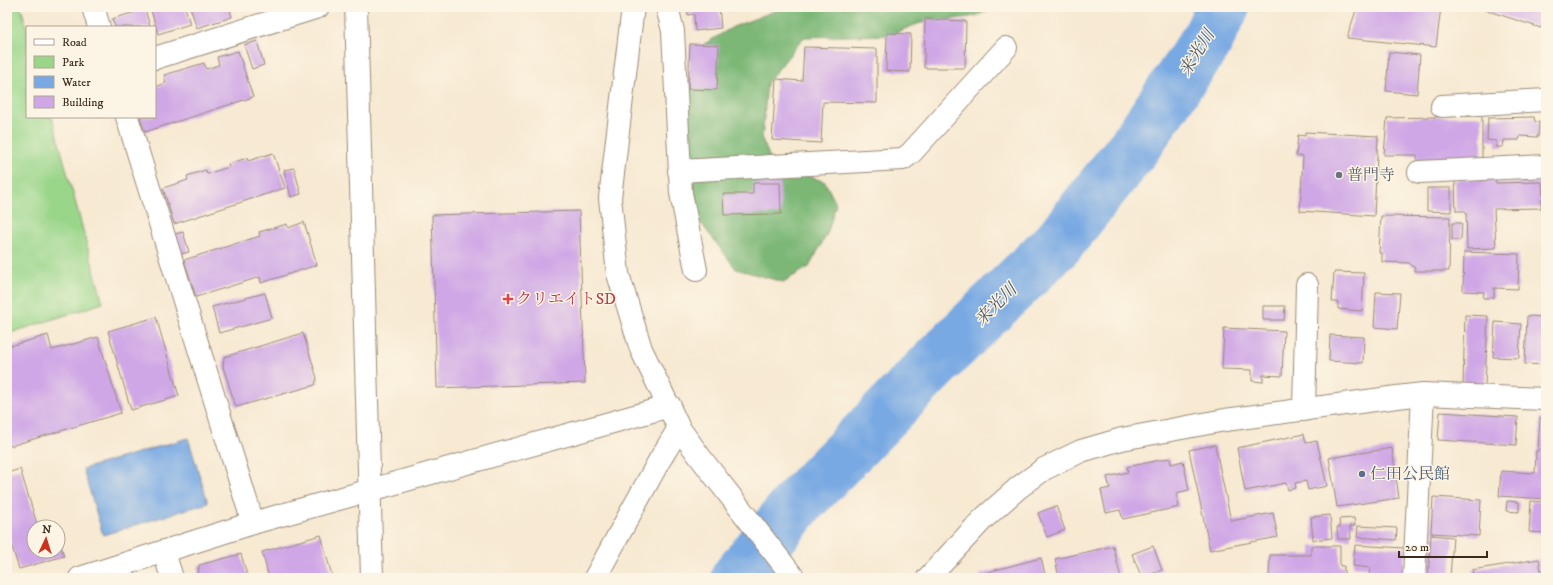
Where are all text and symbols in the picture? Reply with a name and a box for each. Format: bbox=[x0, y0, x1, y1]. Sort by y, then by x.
water label: 来光川 bbox=[1174, 24, 1221, 80]
legend bbox=[26, 26, 156, 118]
text: Road bbox=[62, 35, 87, 50]
text: Park bbox=[62, 55, 84, 70]
text: Water bbox=[61, 75, 91, 90]
text: Building bbox=[62, 95, 103, 110]
place label: 普門寺 bbox=[1347, 165, 1395, 185]
marker: 普門寺 bbox=[1334, 170, 1344, 180]
water label: 来光川 bbox=[970, 278, 1023, 331]
place label: クリエイトSD bbox=[516, 289, 616, 309]
marker: クリエイトSD bbox=[503, 294, 513, 304]
place label: 仁田公民館 bbox=[1370, 464, 1450, 484]
marker: 仁田公民館 bbox=[1357, 469, 1367, 479]
north arrow bbox=[26, 519, 66, 559]
text: N bbox=[42, 523, 52, 537]
scale bar bbox=[1399, 533, 1487, 559]
text: 20 m bbox=[1405, 540, 1429, 555]

